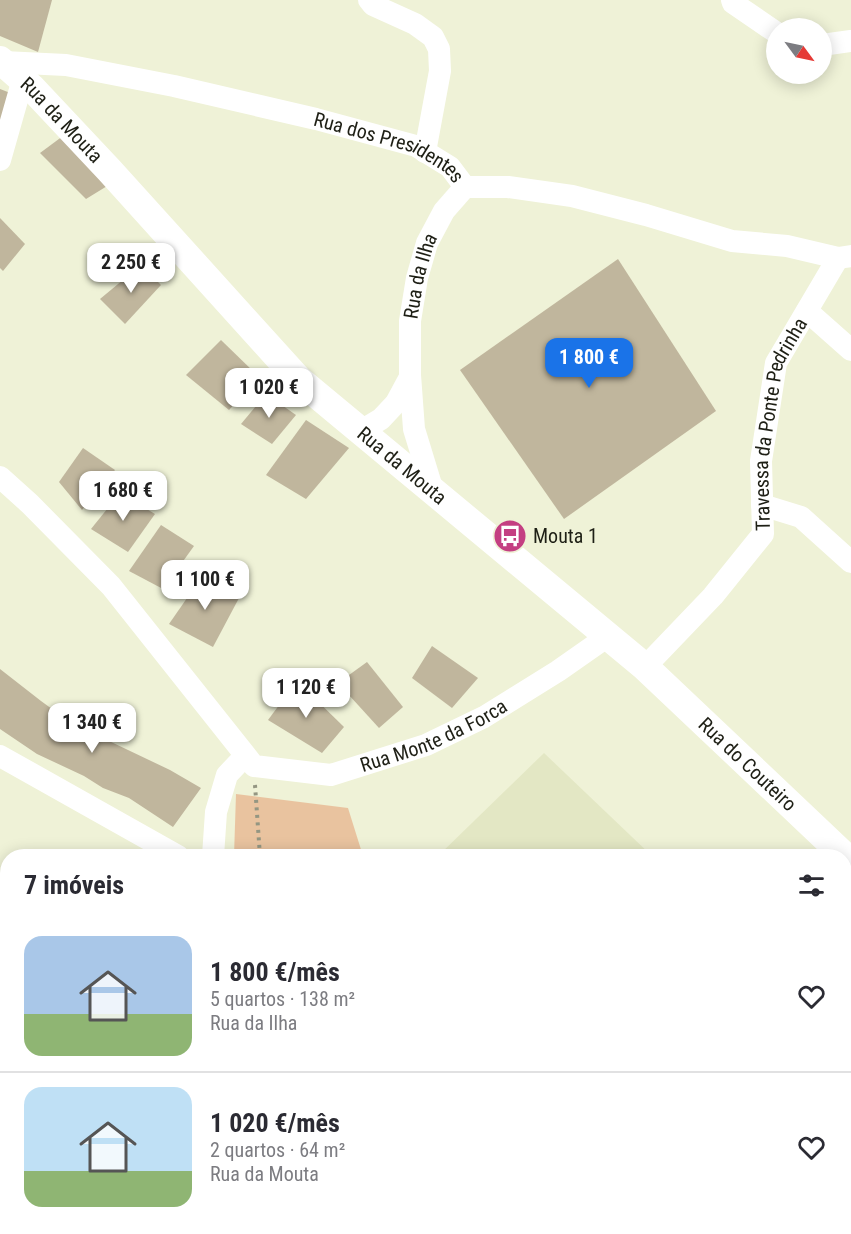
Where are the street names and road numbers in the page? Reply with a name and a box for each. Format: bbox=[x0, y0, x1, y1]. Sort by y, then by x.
street label: Rua da Mouta bbox=[16, 72, 108, 168]
street label: Rua dos Presidentes bbox=[311, 107, 469, 187]
street label: Rua da Ilha bbox=[399, 229, 442, 321]
street label: Travessa da Ponte Pedrinha bbox=[749, 313, 812, 531]
street label: Rua da Mouta bbox=[352, 421, 452, 509]
street label: Rua Monte da Forca bbox=[357, 694, 511, 777]
street label: Rua do Couteiro bbox=[694, 712, 802, 816]

